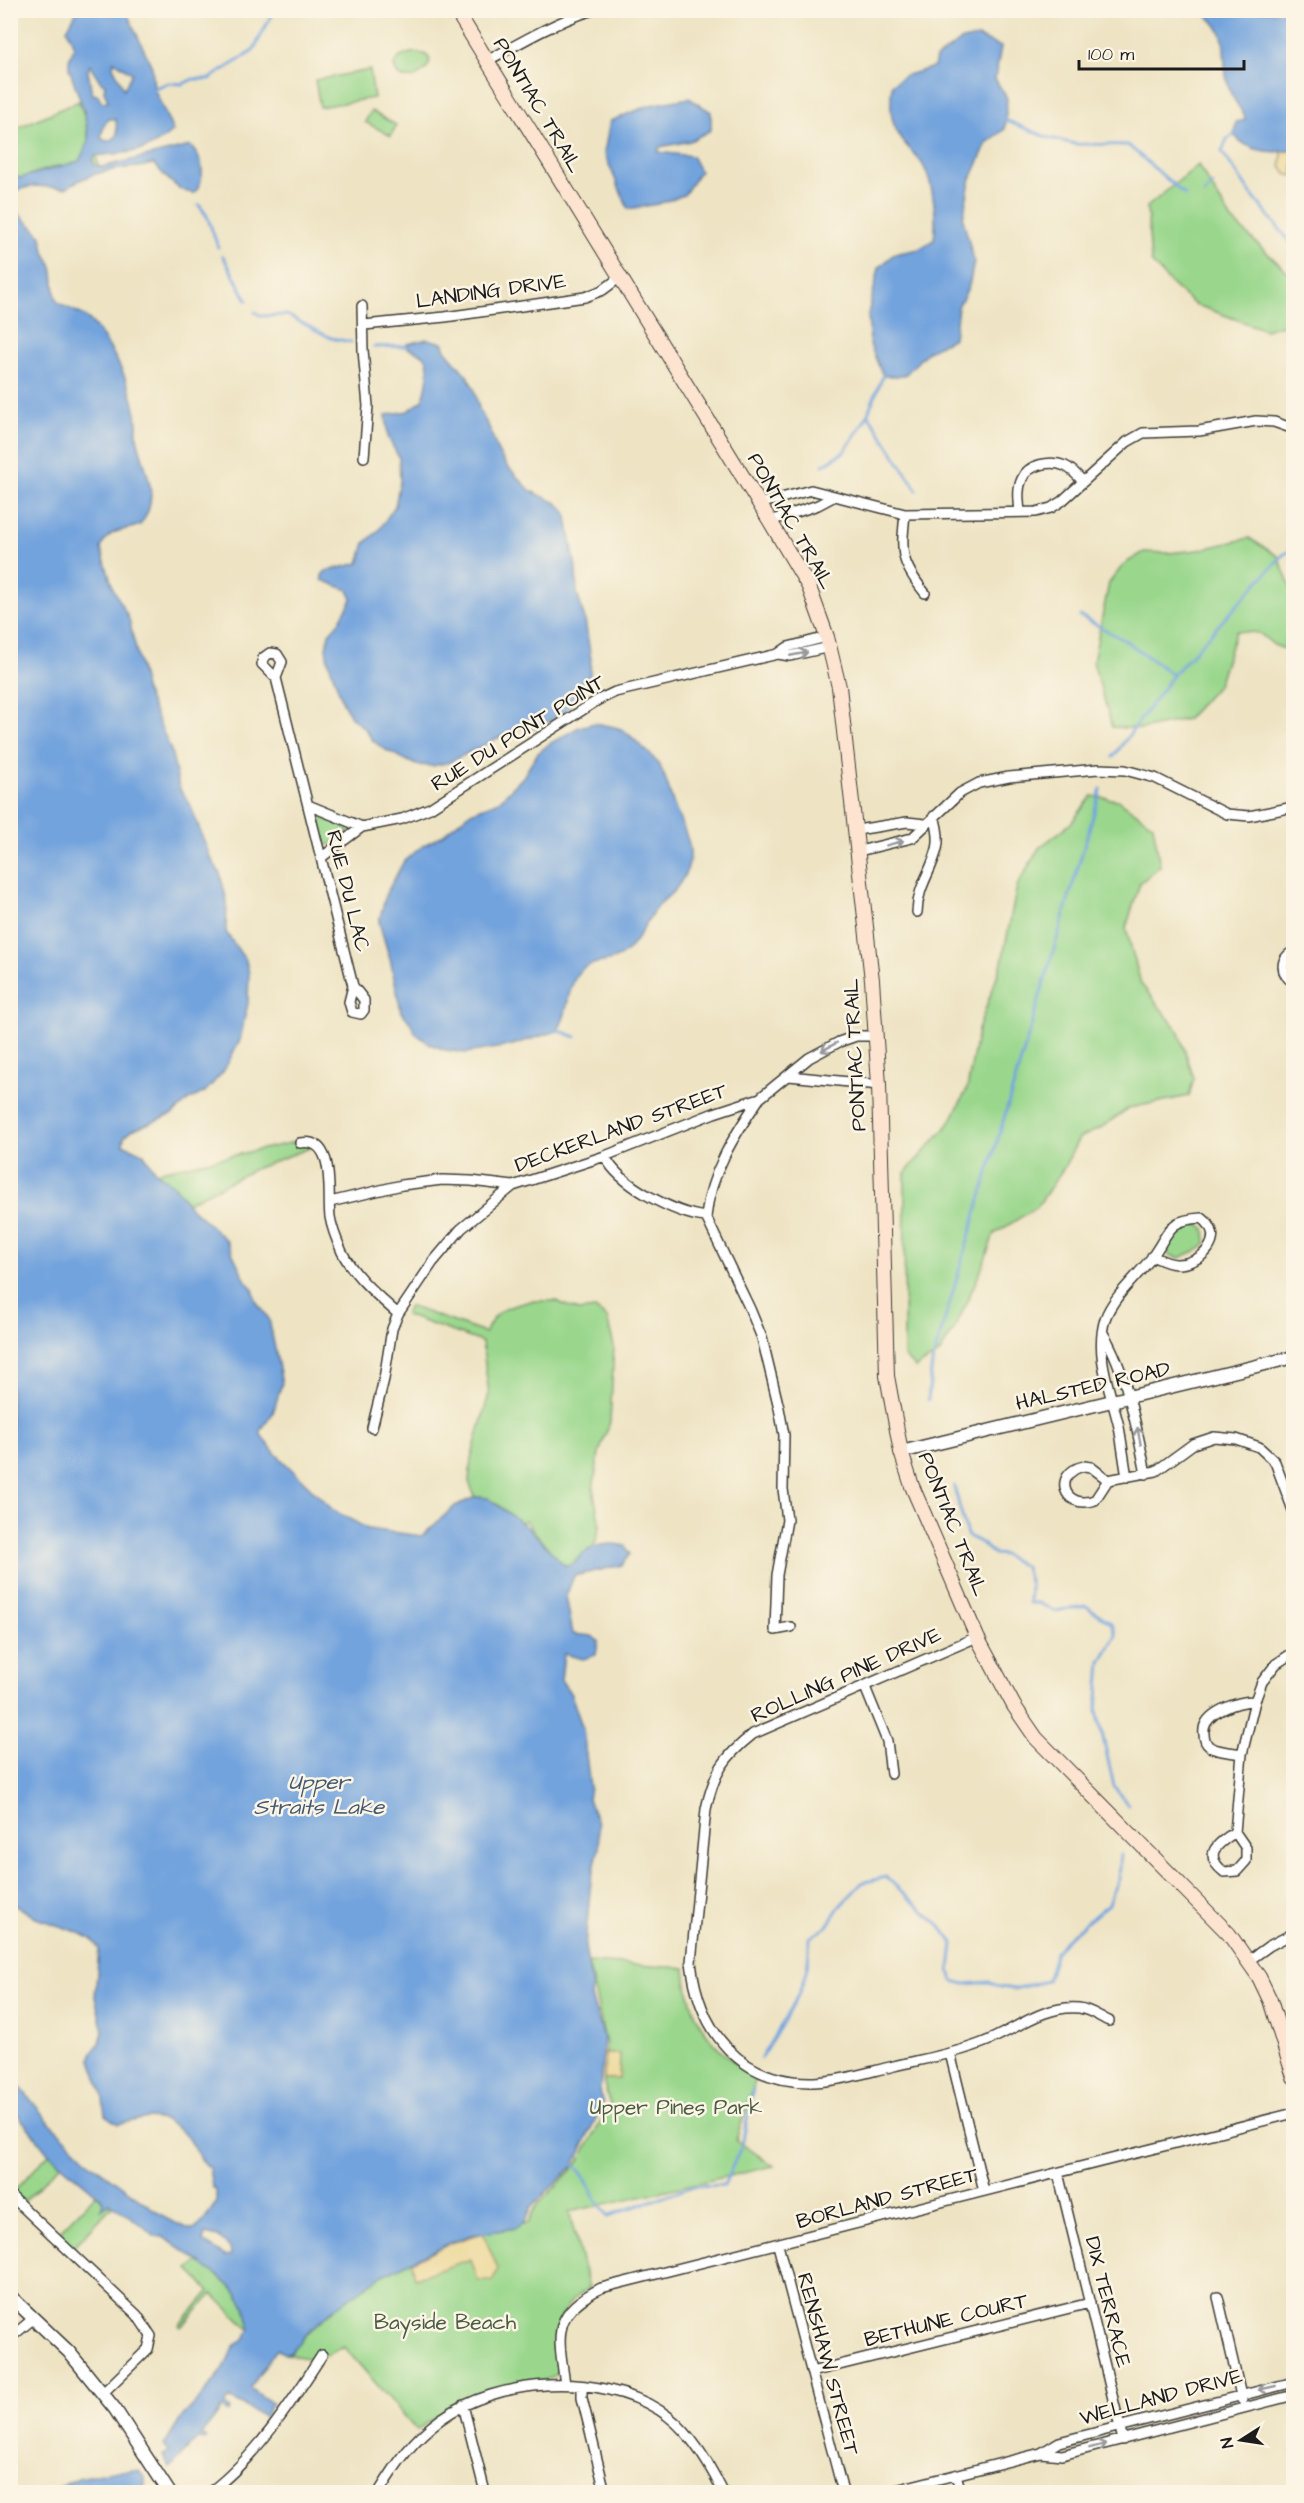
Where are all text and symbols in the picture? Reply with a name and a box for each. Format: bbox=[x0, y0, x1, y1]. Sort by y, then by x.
street label: PONTIAC TRAIL bbox=[486, 32, 590, 178]
scale bar bbox=[1079, 33, 1244, 71]
text: 100 m bbox=[1088, 42, 1134, 67]
street label: LANDING DRIVE bbox=[414, 266, 569, 316]
street label: PONTIAC TRAIL bbox=[740, 448, 842, 595]
one-way arrow bbox=[788, 648, 808, 659]
street label: RUE DU PONT POINT bbox=[425, 667, 611, 798]
street label: RUE DU LAC bbox=[319, 827, 377, 955]
one-way arrow bbox=[885, 837, 904, 848]
street label: PONTIAC TRAIL bbox=[836, 977, 873, 1132]
one-way arrow bbox=[821, 1041, 838, 1053]
street label: DECKERLAND STREET bbox=[511, 1076, 732, 1180]
street label: HALSTED ROAD bbox=[1013, 1354, 1174, 1418]
one-way arrow bbox=[1133, 1426, 1144, 1446]
street label: PONTIAC TRAIL bbox=[911, 1448, 995, 1601]
street label: ROLLING PINE DRIVE bbox=[746, 1620, 946, 1730]
water label: Upper Straits Lake bbox=[254, 1767, 385, 1823]
park label: Upper Pines Park bbox=[590, 2093, 762, 2123]
street label: BORLAND STREET bbox=[793, 2160, 982, 2236]
street label: DIX TERRACE bbox=[1078, 2233, 1138, 2371]
street label: RENSHAW STREET bbox=[790, 2270, 867, 2459]
street label: BETHUNE COURT bbox=[861, 2285, 1032, 2354]
park label: Bayside Beach bbox=[374, 2308, 517, 2339]
street label: WELLAND DRIVE bbox=[1076, 2361, 1246, 2433]
one-way arrow bbox=[1258, 2383, 1277, 2395]
north arrow bbox=[1211, 2410, 1271, 2470]
text: N bbox=[1216, 2436, 1239, 2450]
one-way arrow bbox=[1089, 2439, 1108, 2451]

